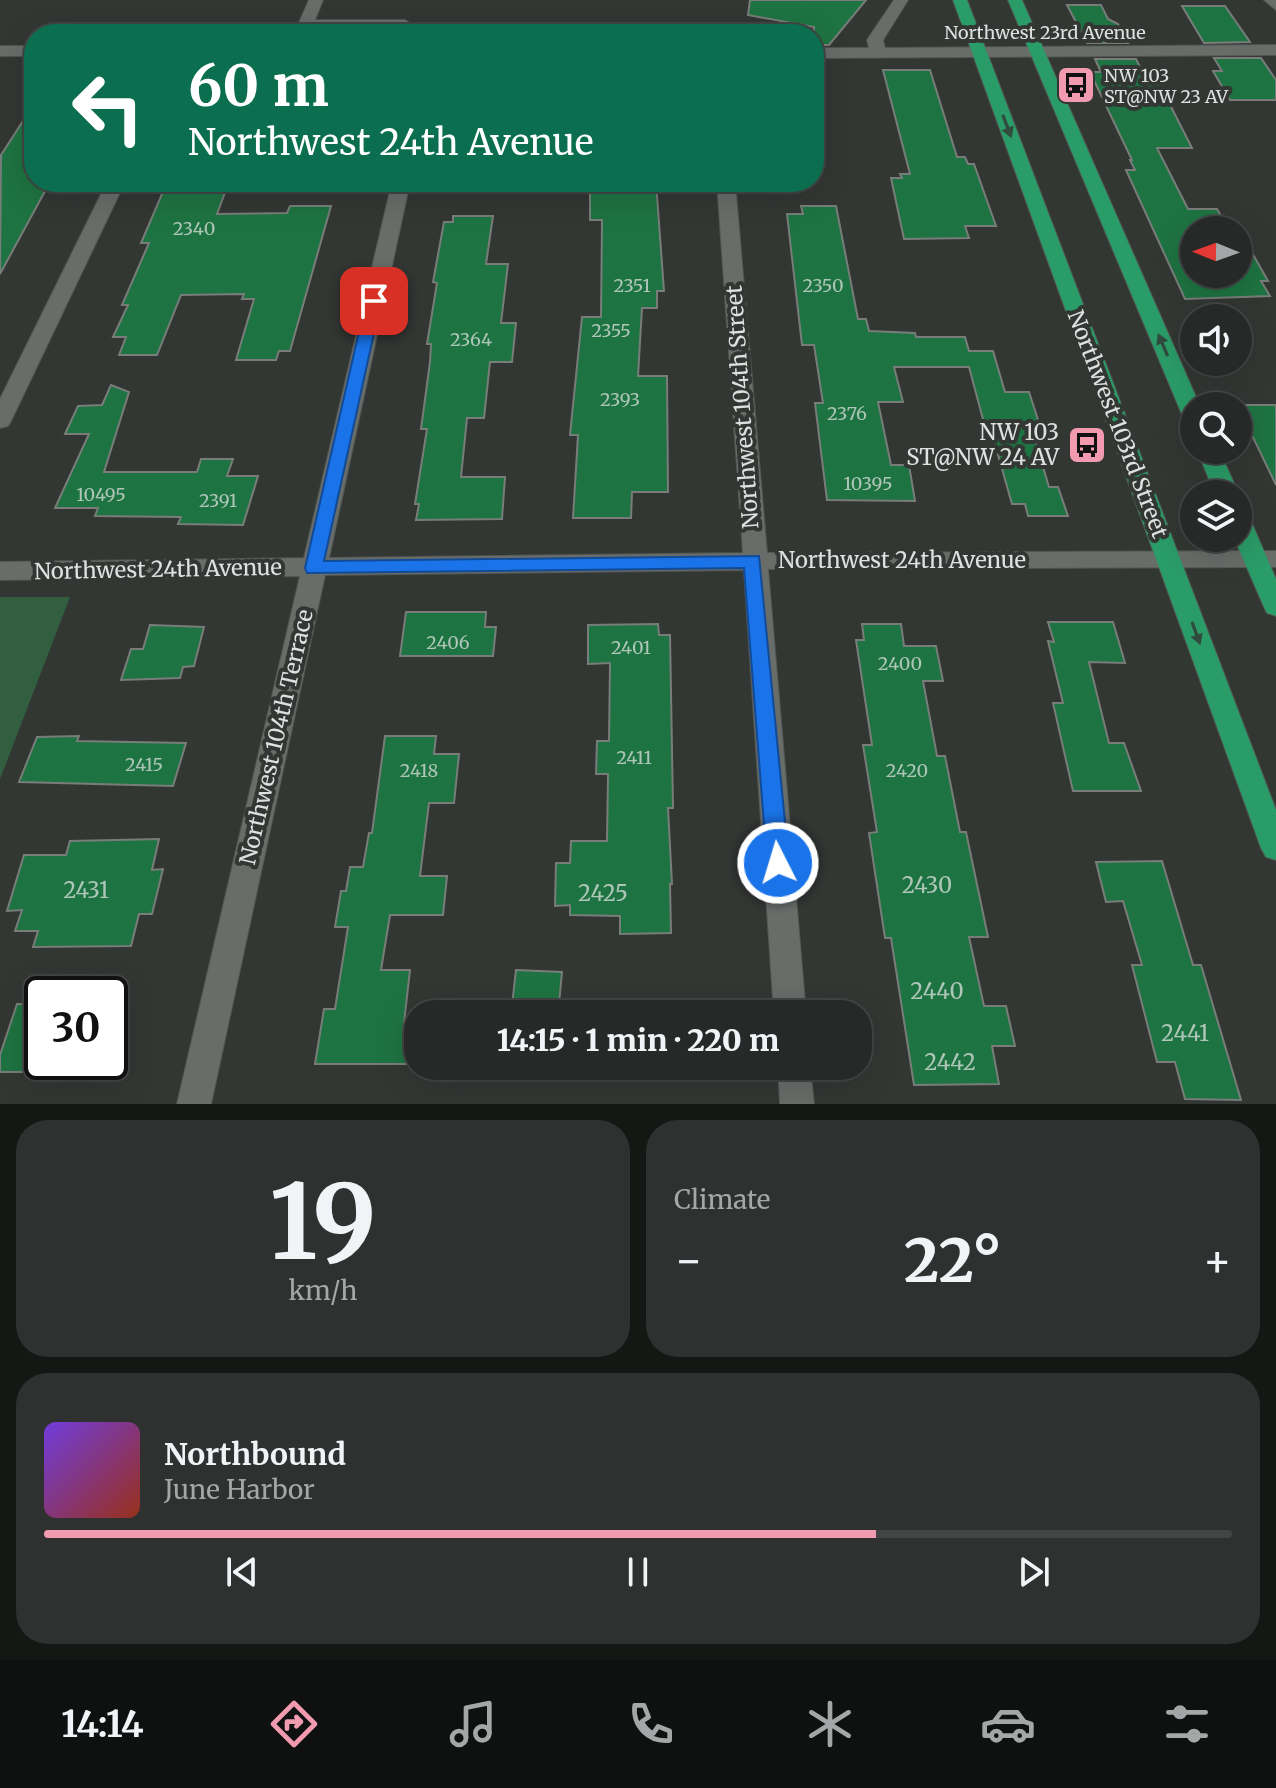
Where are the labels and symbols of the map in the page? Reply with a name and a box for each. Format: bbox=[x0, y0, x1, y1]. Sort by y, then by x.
street label: Northwest 23rd Avenue bbox=[944, 21, 1146, 44]
bus stop icon: NW 103 ST@NW 23 AV bbox=[1055, 64, 1097, 106]
place label: NW 103 ST@NW 23 AV bbox=[1104, 64, 1229, 108]
one-way arrow bbox=[1001, 115, 1014, 139]
north arrow bbox=[1180, 216, 1252, 288]
house number: 2340 bbox=[173, 217, 215, 240]
pin bbox=[340, 267, 408, 335]
house number: 2351 bbox=[613, 274, 651, 297]
house number: 2350 bbox=[802, 274, 844, 297]
street label: Northwest 104th Street bbox=[719, 284, 764, 530]
street label: Northwest 103rd Street bbox=[1062, 306, 1175, 542]
house number: 2355 bbox=[591, 319, 631, 342]
house number: 2364 bbox=[450, 328, 492, 351]
one-way arrow bbox=[1157, 333, 1170, 357]
house number: 2393 bbox=[600, 388, 640, 411]
house number: 2376 bbox=[827, 402, 867, 425]
place label: NW 103 ST@NW 24 AV bbox=[906, 418, 1060, 471]
bus stop icon: NW 103 ST@NW 24 AV bbox=[1066, 424, 1108, 466]
house number: 10395 bbox=[844, 472, 892, 495]
house number: 10495 bbox=[76, 483, 126, 506]
house number: 2391 bbox=[199, 489, 237, 512]
street label: Northwest 24th Avenue bbox=[778, 546, 1026, 574]
street label: Northwest 24th Avenue bbox=[34, 553, 282, 585]
street label: Northwest 104th Terrace bbox=[233, 607, 319, 867]
one-way arrow bbox=[1191, 621, 1203, 645]
house number: 2406 bbox=[426, 631, 470, 654]
house number: 2401 bbox=[611, 636, 651, 659]
house number: 2400 bbox=[878, 652, 922, 675]
house number: 2411 bbox=[616, 746, 652, 769]
house number: 2415 bbox=[125, 753, 163, 776]
house number: 2418 bbox=[400, 759, 438, 782]
house number: 2420 bbox=[886, 759, 928, 782]
position arrow bbox=[736, 821, 820, 905]
house number: 2430 bbox=[902, 871, 952, 899]
house number: 2431 bbox=[63, 876, 109, 904]
house number: 2425 bbox=[578, 879, 628, 907]
speed limit sign: 30 bbox=[24, 976, 128, 1080]
house number: 2440 bbox=[910, 977, 964, 1005]
house number: 2441 bbox=[1161, 1019, 1209, 1047]
house number: 2442 bbox=[924, 1048, 976, 1076]

